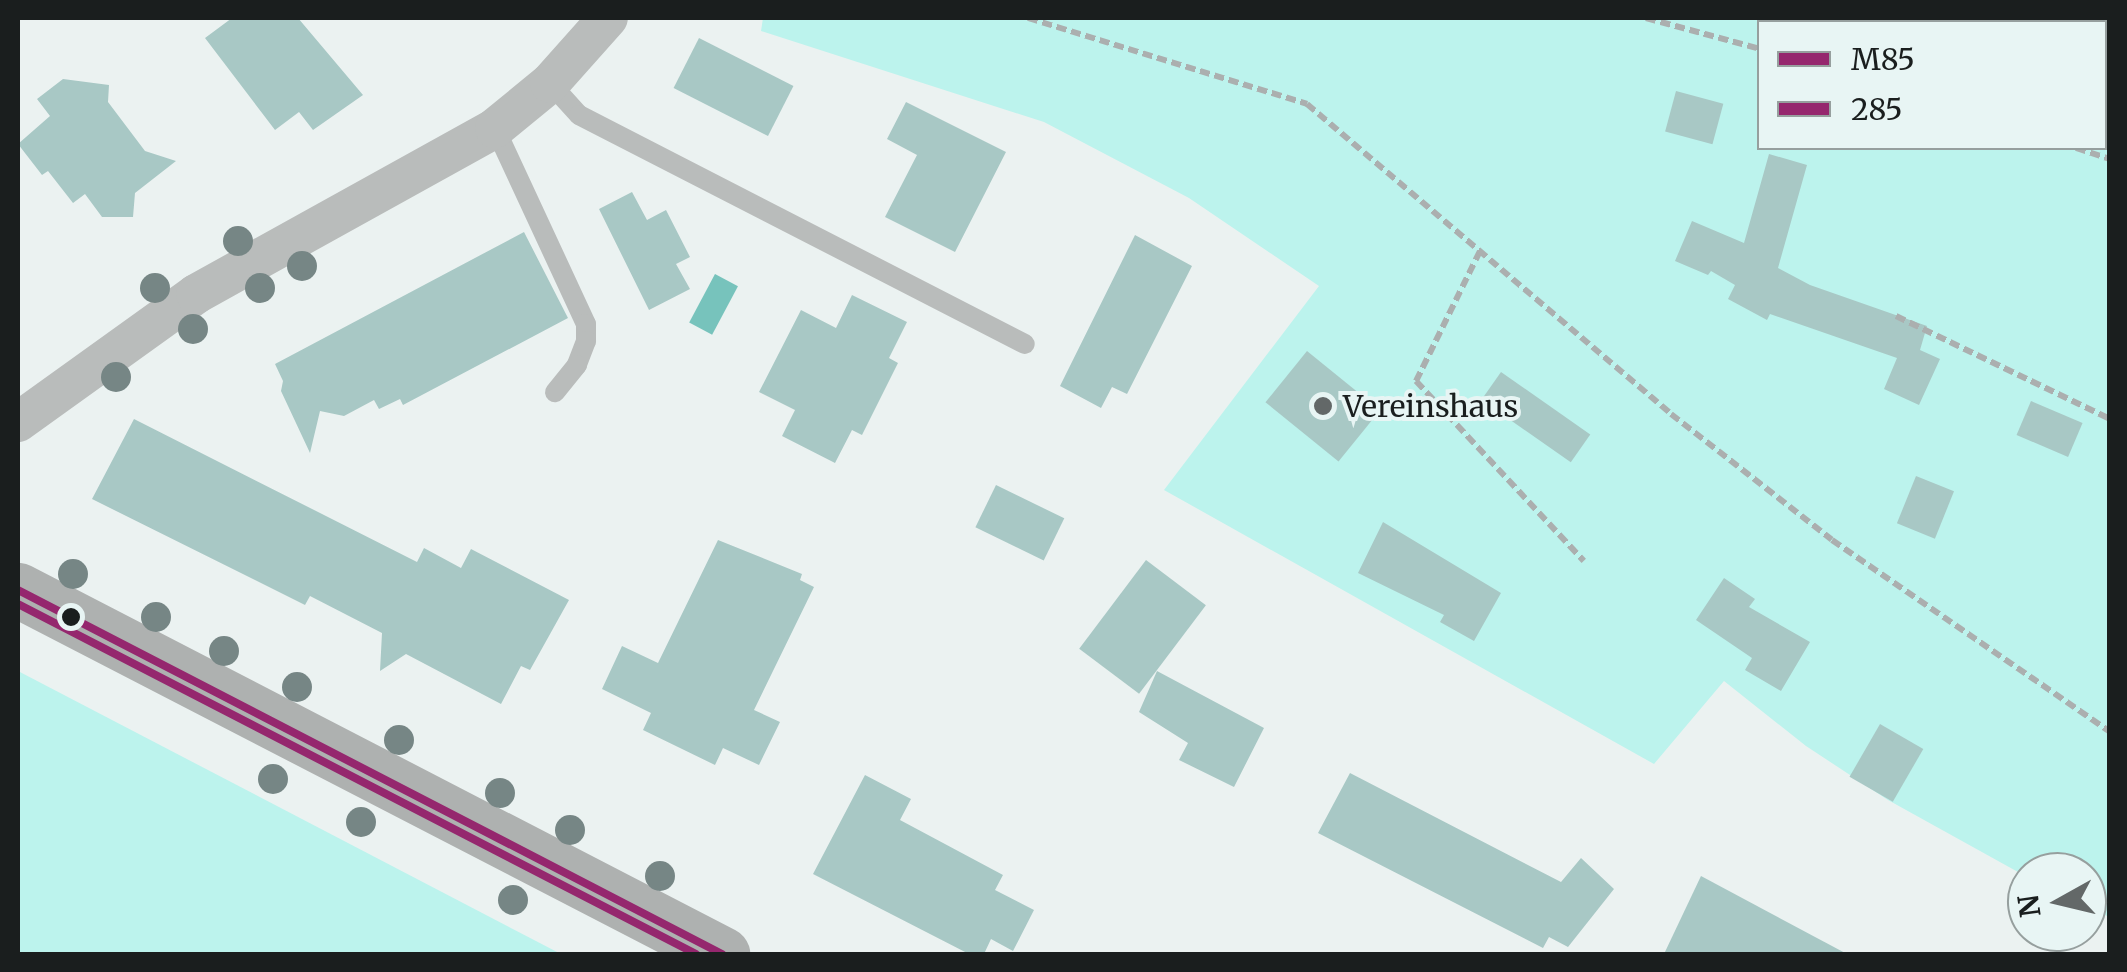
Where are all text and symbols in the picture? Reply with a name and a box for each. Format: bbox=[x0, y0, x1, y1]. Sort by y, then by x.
legend bbox=[1757, 20, 2107, 150]
text: M85 bbox=[1851, 40, 1915, 78]
text: 285 bbox=[1851, 90, 1903, 128]
place label: Vereinshaus bbox=[1343, 388, 1518, 424]
marker: Vereinshaus bbox=[1312, 395, 1334, 417]
unlabelled marker bbox=[61, 607, 81, 627]
north arrow bbox=[2007, 852, 2107, 952]
text: N bbox=[2010, 892, 2049, 919]

